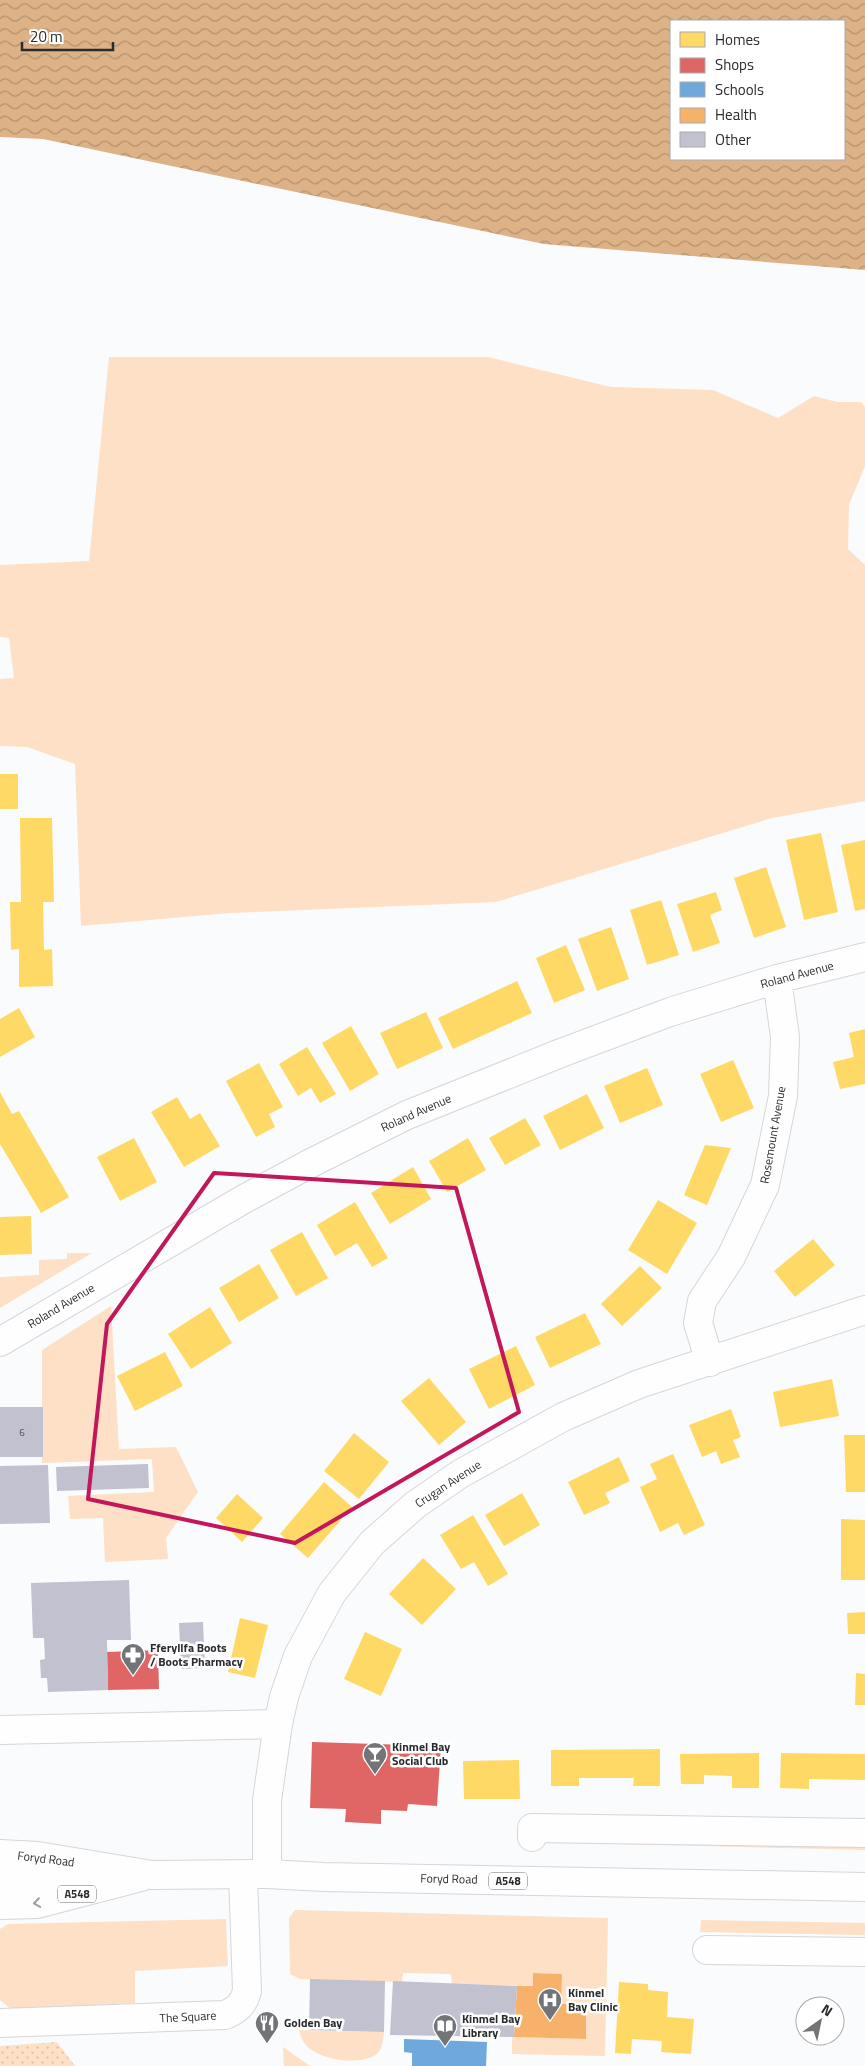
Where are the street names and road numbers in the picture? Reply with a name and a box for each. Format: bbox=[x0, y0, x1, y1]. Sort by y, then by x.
street label: Roland Avenue bbox=[758, 956, 836, 993]
street label: Rosemount Avenue bbox=[755, 1085, 790, 1185]
street label: Roland Avenue bbox=[378, 1089, 454, 1137]
street label: Roland Avenue bbox=[24, 1278, 98, 1333]
street label: Crugan Avenue bbox=[411, 1455, 485, 1512]
street label: Foryd Road bbox=[16, 1846, 76, 1871]
street label: Foryd Road bbox=[420, 1869, 478, 1888]
road number: A548 bbox=[489, 1872, 527, 1890]
road number: A548 bbox=[58, 1886, 96, 1902]
street label: The Square bbox=[159, 2006, 217, 2027]

